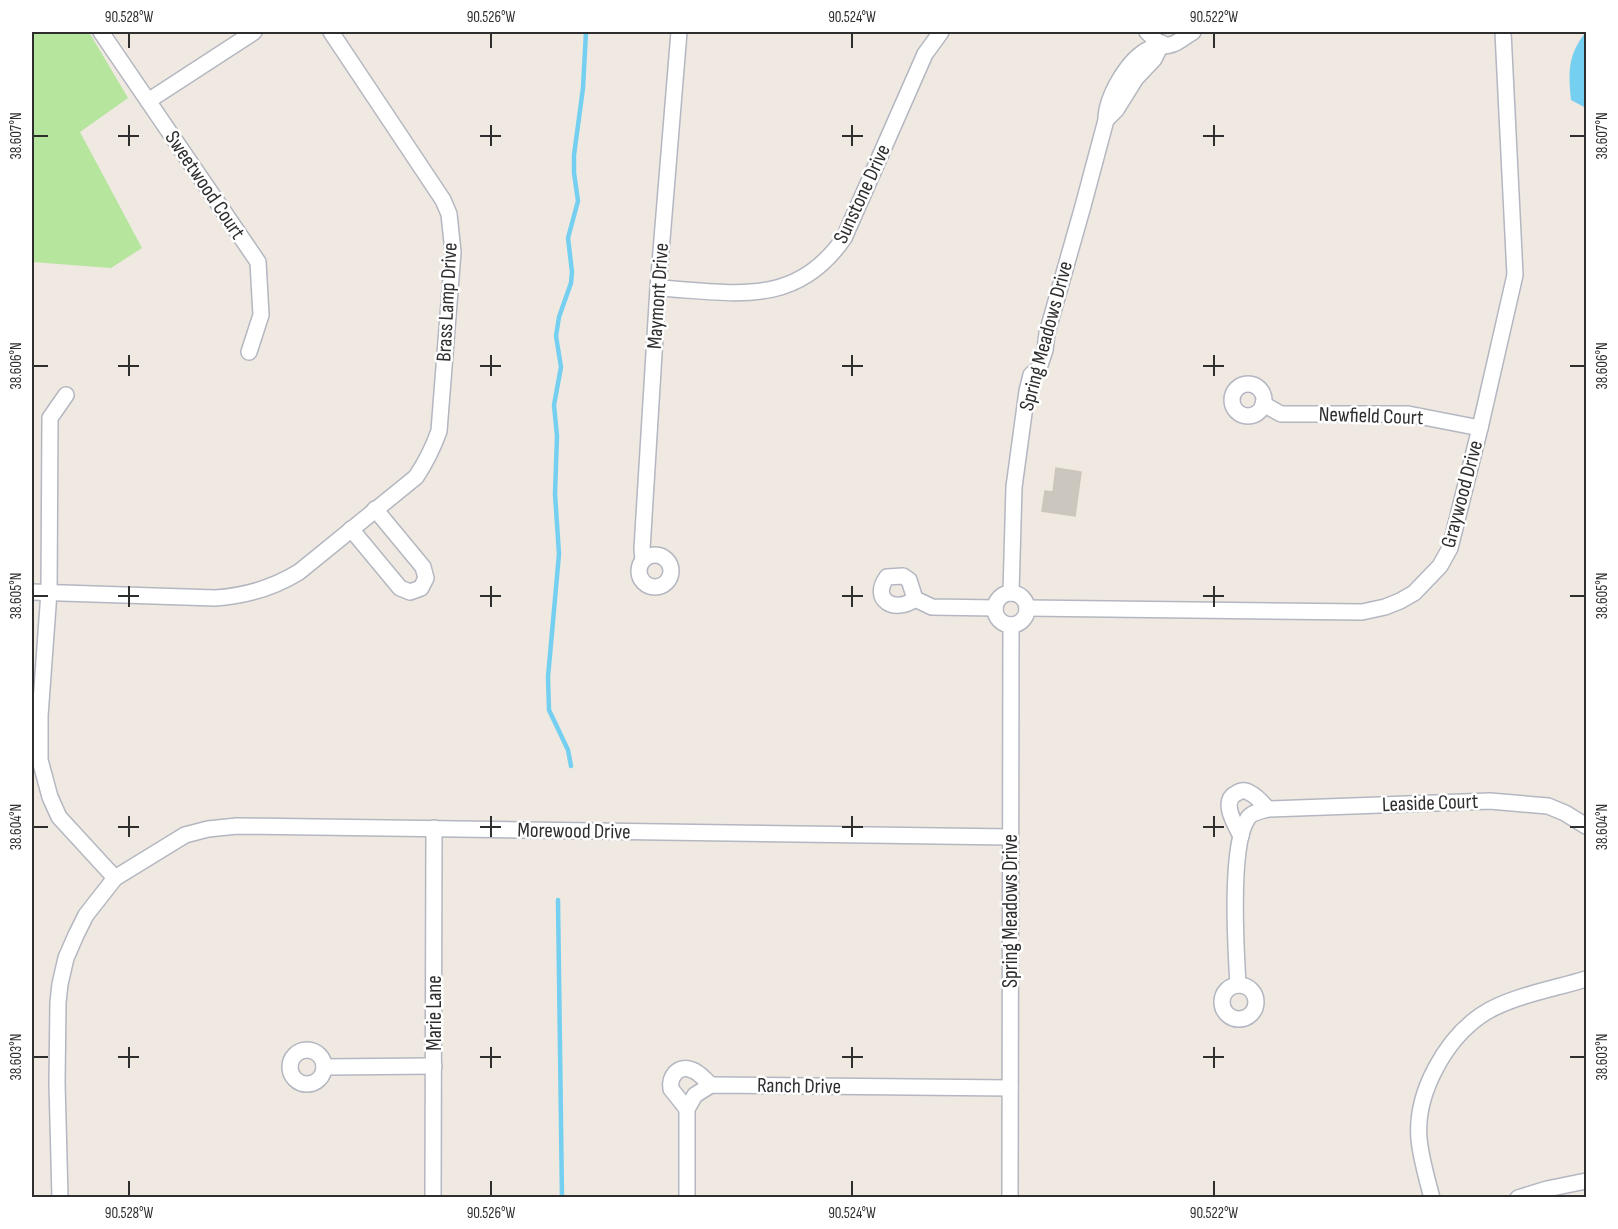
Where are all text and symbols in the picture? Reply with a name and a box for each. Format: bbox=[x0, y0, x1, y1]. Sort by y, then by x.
text: 90.528°W bbox=[105, 8, 153, 27]
text: 90.526°W bbox=[467, 8, 516, 27]
text: 90.524°W bbox=[828, 8, 876, 27]
text: 90.522°W bbox=[1190, 8, 1238, 27]
text: 38.607°N bbox=[7, 112, 26, 160]
text: 38.607°N bbox=[1593, 112, 1612, 160]
street label: Sweetwood Court bbox=[160, 126, 250, 244]
street label: Sunstone Drive bbox=[828, 140, 896, 248]
street label: Brass Lamp Drive bbox=[431, 242, 463, 362]
street label: Maymont Drive bbox=[642, 242, 674, 350]
street label: Spring Meadows Drive bbox=[1014, 258, 1078, 414]
text: 38.606°N bbox=[7, 342, 26, 390]
text: 38.606°N bbox=[1593, 342, 1612, 390]
street label: Newfield Court bbox=[1318, 402, 1424, 430]
street label: Graywood Drive bbox=[1436, 438, 1488, 550]
text: 38.605°N bbox=[7, 573, 26, 619]
text: 38.605°N bbox=[1593, 573, 1612, 619]
street label: Leaside Court bbox=[1381, 789, 1479, 817]
text: 38.604°N bbox=[7, 804, 26, 850]
text: 38.604°N bbox=[1593, 804, 1612, 850]
street label: Morewood Drive bbox=[517, 818, 631, 844]
street label: Spring Meadows Drive bbox=[998, 834, 1023, 988]
street label: Marie Lane bbox=[422, 975, 447, 1051]
text: 38.603°N bbox=[7, 1034, 26, 1080]
text: 38.603°N bbox=[1593, 1034, 1612, 1080]
street label: Ranch Drive bbox=[757, 1073, 841, 1099]
text: 90.528°W bbox=[105, 1204, 153, 1223]
text: 90.526°W bbox=[467, 1204, 516, 1223]
text: 90.524°W bbox=[828, 1204, 876, 1223]
text: 90.522°W bbox=[1190, 1204, 1238, 1223]

